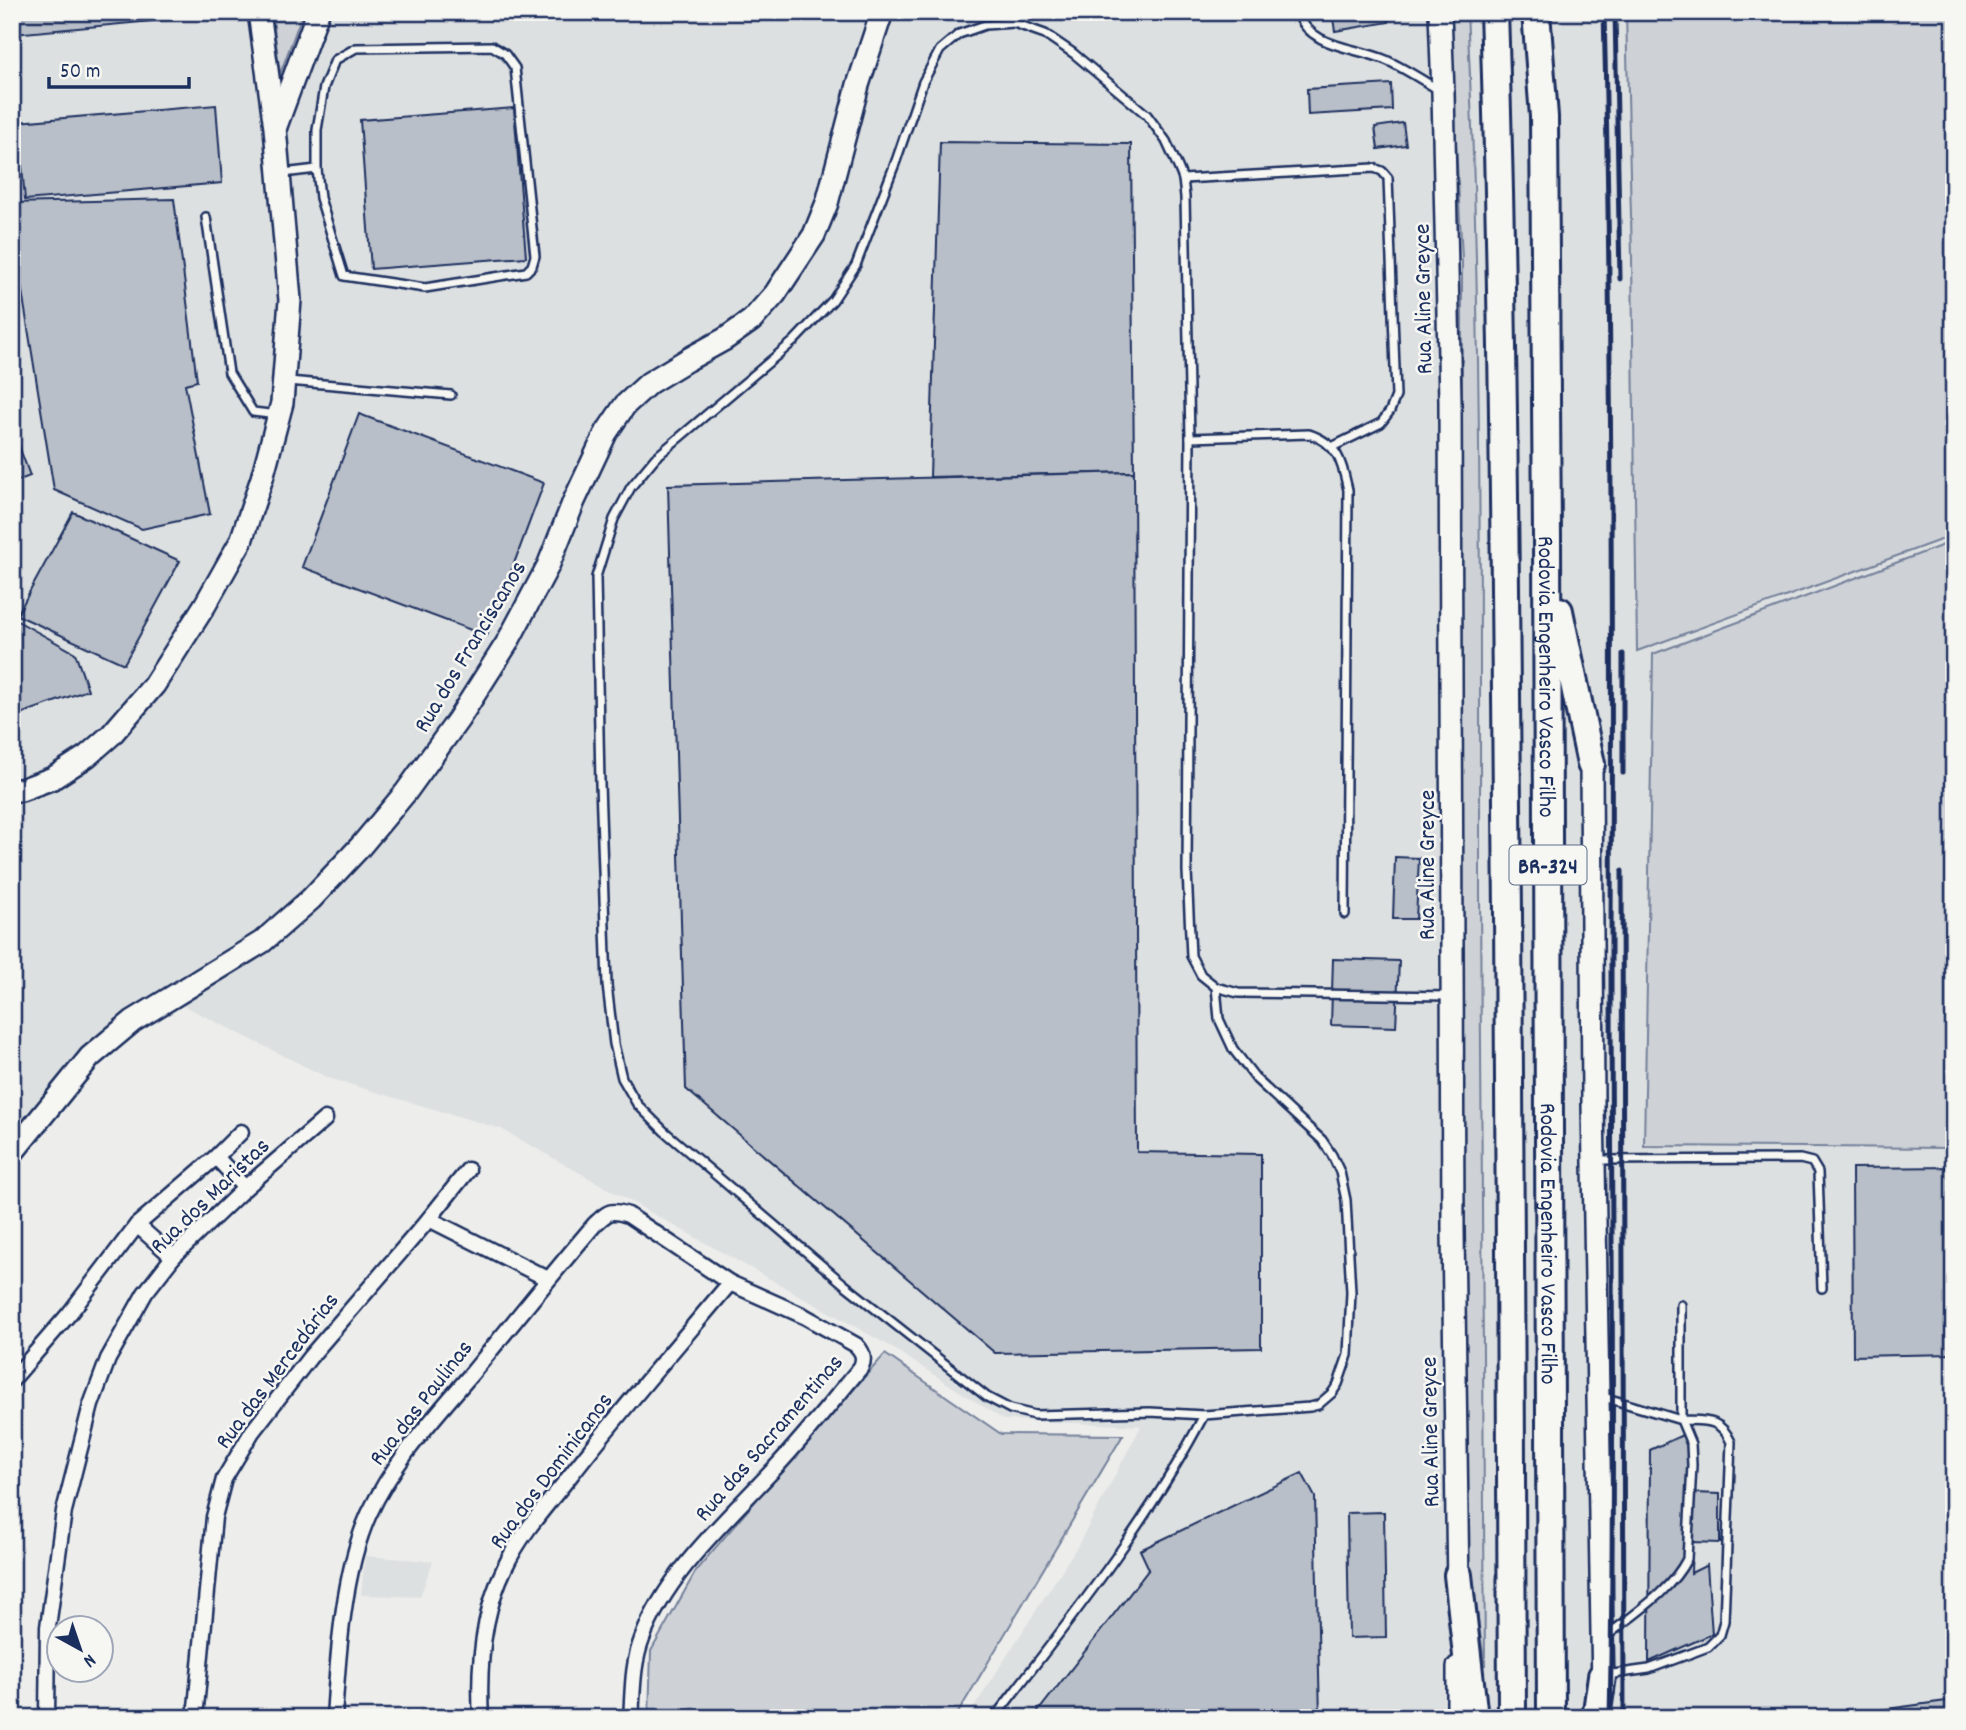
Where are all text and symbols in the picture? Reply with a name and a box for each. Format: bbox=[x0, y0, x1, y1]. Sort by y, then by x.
scale bar bbox=[49, 46, 189, 90]
text: 50 m bbox=[60, 58, 100, 88]
street label: Rua Aline Greyce bbox=[1407, 223, 1443, 375]
street label: Rodovia Engenheiro Vasco Filho bbox=[1527, 536, 1562, 818]
street label: Rua dos Franciscanos bbox=[407, 555, 536, 740]
street label: Rua Aline Greyce bbox=[1412, 790, 1446, 940]
road number: BR-324 bbox=[1510, 846, 1586, 884]
street label: Rodovia Engenheiro Vasco Filho bbox=[1529, 1103, 1564, 1385]
street label: Rua dos Maristas bbox=[143, 1131, 279, 1263]
street label: Rua das Mercedárias bbox=[208, 1286, 349, 1457]
street label: Rua das Paulinas bbox=[362, 1334, 483, 1474]
street label: Rua das Sacramentinas bbox=[688, 1348, 853, 1530]
street label: Rua Aline Greyce bbox=[1414, 1356, 1450, 1508]
street label: Rua dos Dominicanos bbox=[482, 1386, 623, 1557]
north arrow bbox=[46, 1614, 116, 1684]
text: N bbox=[76, 1646, 101, 1673]

